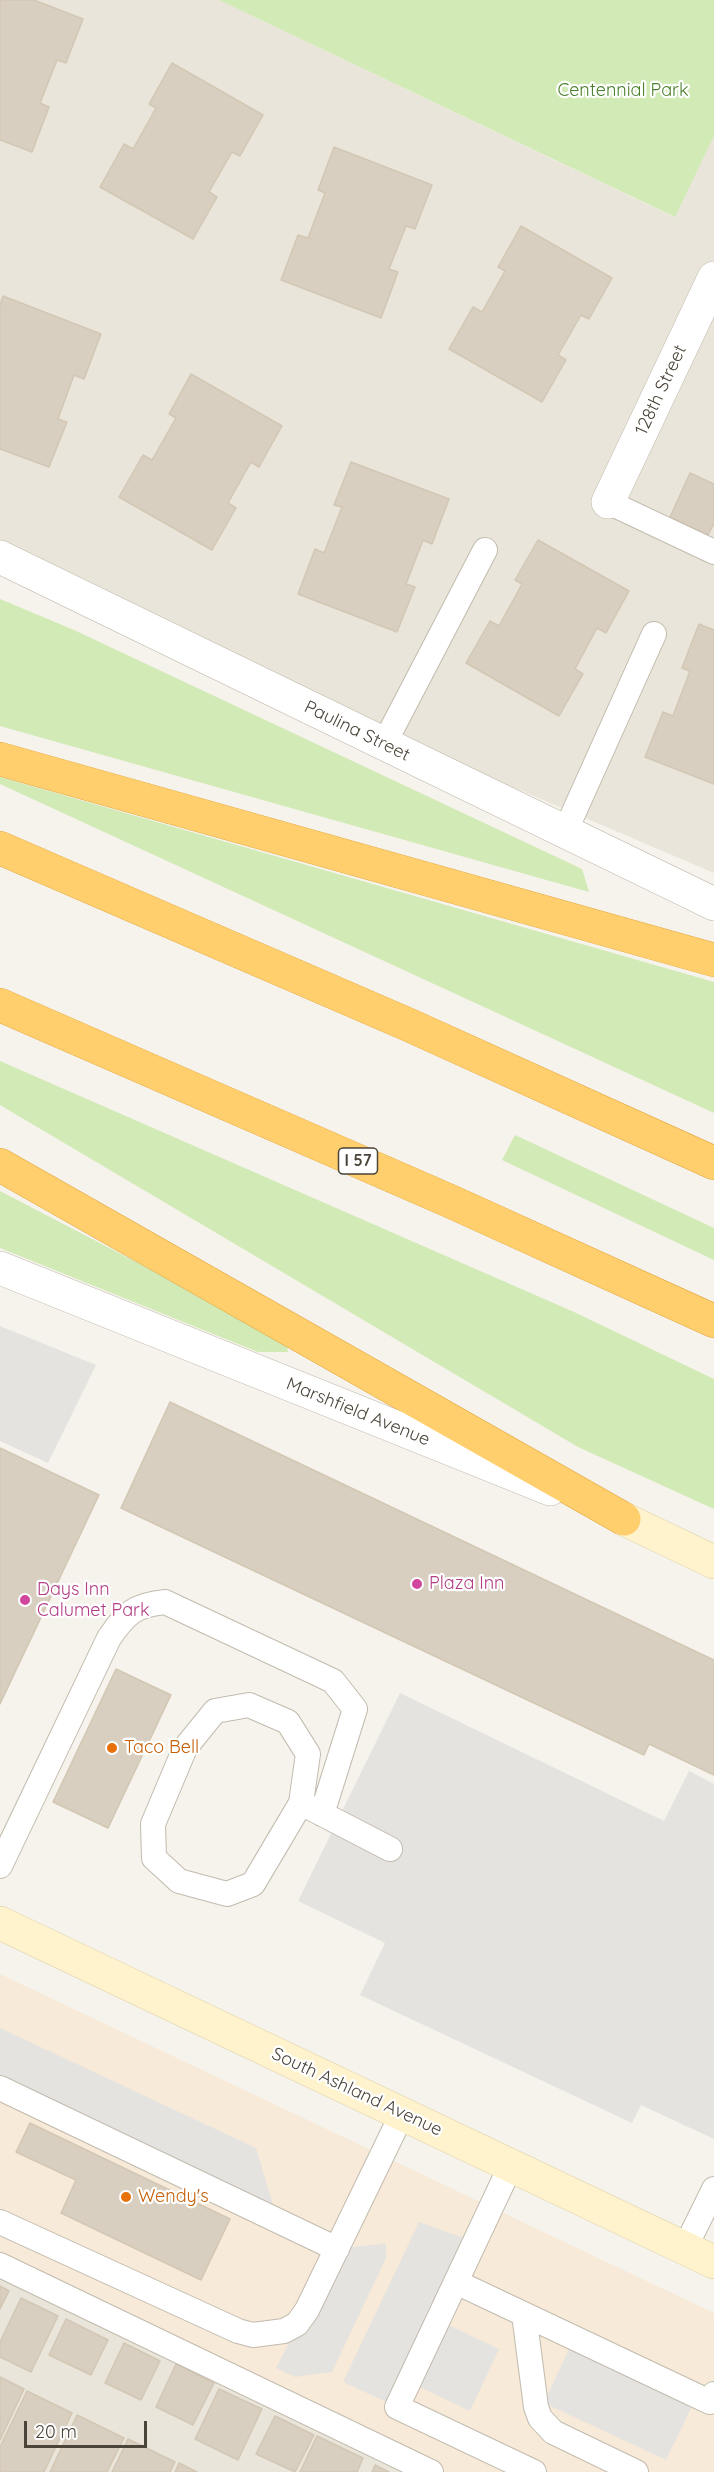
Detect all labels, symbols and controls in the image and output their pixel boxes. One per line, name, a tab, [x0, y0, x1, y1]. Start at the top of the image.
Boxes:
park label: Centennial Park	[557, 80, 689, 102]
street label: 128th Street	[631, 342, 691, 438]
street label: Paulina Street	[301, 696, 413, 766]
road number: I 57	[338, 1148, 378, 1174]
street label: Marshfield Avenue	[283, 1373, 433, 1451]
place label: Plaza Inn	[429, 1573, 505, 1595]
marker: Plaza Inn	[410, 1577, 424, 1591]
place label: Days Inn Calumet Park	[37, 1579, 150, 1622]
marker: Days Inn Calumet Park	[18, 1593, 32, 1607]
place label: Taco Bell	[124, 1737, 199, 1759]
marker: Taco Bell	[105, 1741, 119, 1755]
street label: South Ashland Avenue	[268, 2043, 446, 2141]
place label: Wendy's	[138, 2186, 209, 2208]
marker: Wendy's	[119, 2190, 133, 2204]
scale bar	[27, 2409, 150, 2447]
text: 20 m	[35, 2420, 77, 2443]

